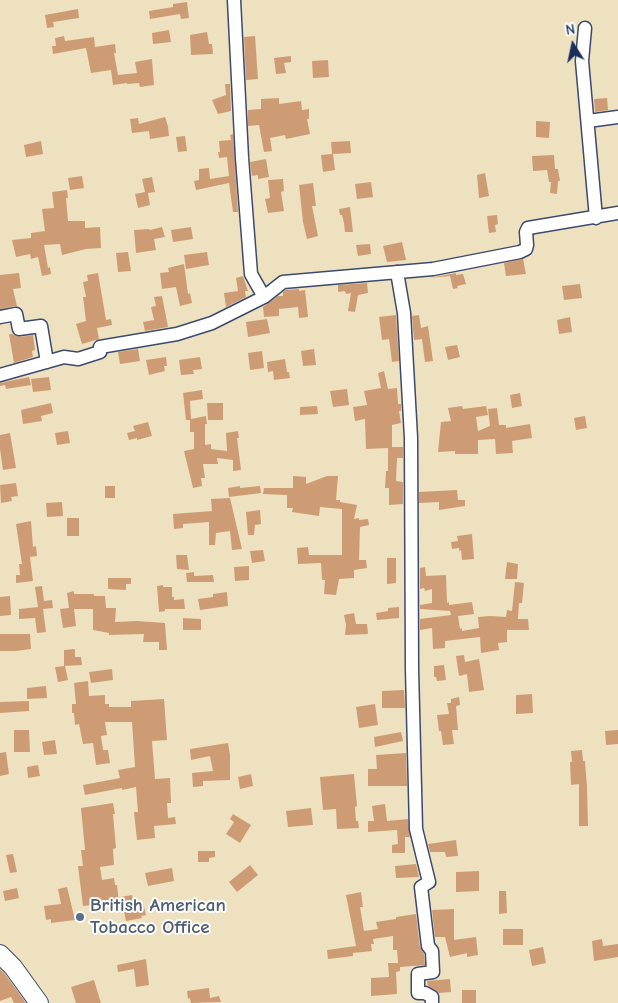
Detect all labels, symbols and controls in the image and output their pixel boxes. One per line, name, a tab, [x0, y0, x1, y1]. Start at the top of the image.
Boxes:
north arrow	[548, 20, 598, 70]
text: N	[564, 21, 576, 39]
place label: British American Tobacco Office	[90, 895, 226, 939]
marker: British American Tobacco Office	[74, 911, 86, 923]

